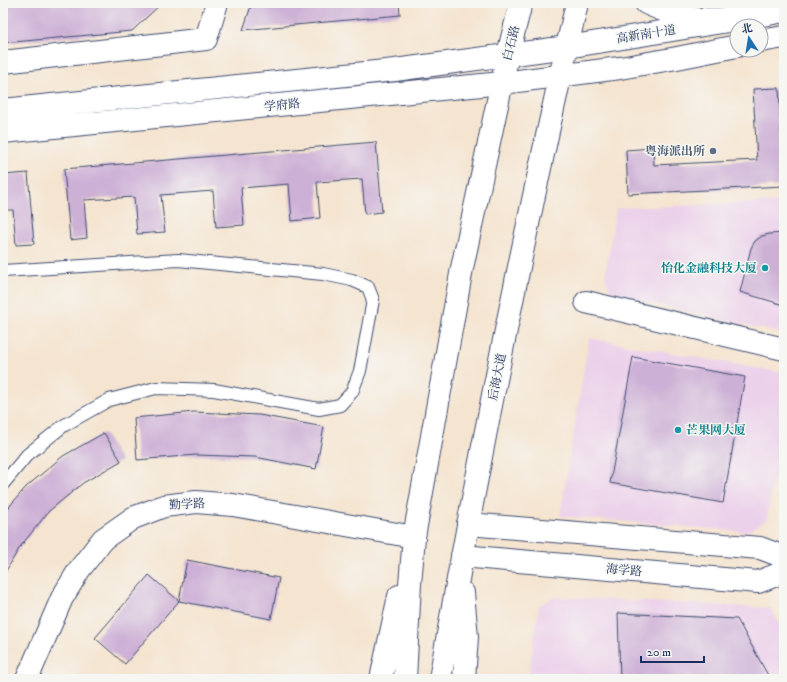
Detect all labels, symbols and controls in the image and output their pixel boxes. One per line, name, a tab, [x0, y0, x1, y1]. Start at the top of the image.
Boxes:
north arrow	[729, 18, 769, 58]
text: 北	[740, 21, 754, 37]
street label: 高新南十道	[615, 22, 677, 47]
street label: 白石路	[500, 24, 523, 62]
street label: 学府路	[263, 96, 301, 115]
place label: 粤海派出所	[645, 144, 705, 159]
marker: 粤海派出所	[708, 146, 718, 156]
place label: 怡化金融科技大厦	[661, 261, 757, 276]
marker: 怡化金融科技大厦	[760, 263, 770, 273]
street label: 后海大道	[486, 352, 509, 402]
place label: 芒果网大厦	[686, 423, 746, 438]
marker: 芒果网大厦	[673, 425, 683, 435]
street label: 勤学路	[169, 496, 205, 513]
street label: 海学路	[605, 561, 643, 580]
scale bar	[641, 638, 704, 664]
text: 20 m	[647, 645, 671, 660]

